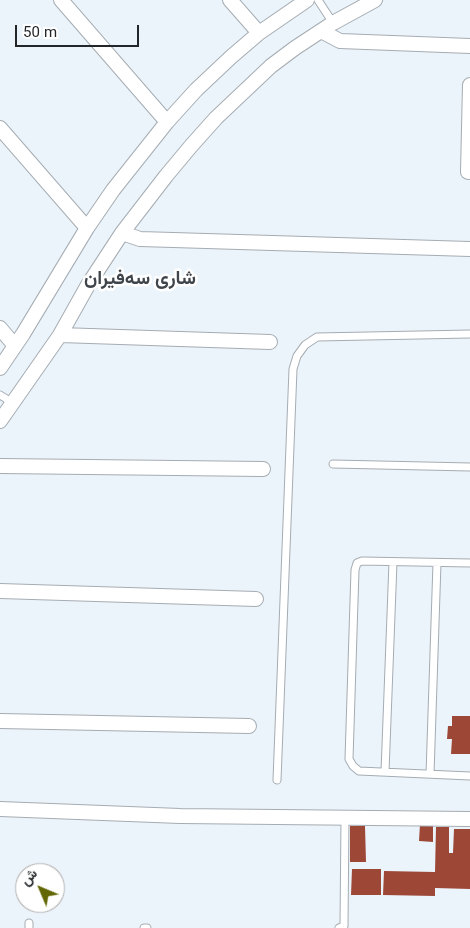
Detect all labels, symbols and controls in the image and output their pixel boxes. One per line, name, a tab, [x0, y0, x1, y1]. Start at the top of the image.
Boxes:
scale bar	[18, 15, 141, 47]
text: 50 m	[23, 22, 57, 45]
district label: شاری سەفیران	[84, 270, 196, 292]
north arrow	[15, 863, 65, 913]
text: ش	[16, 864, 44, 892]

